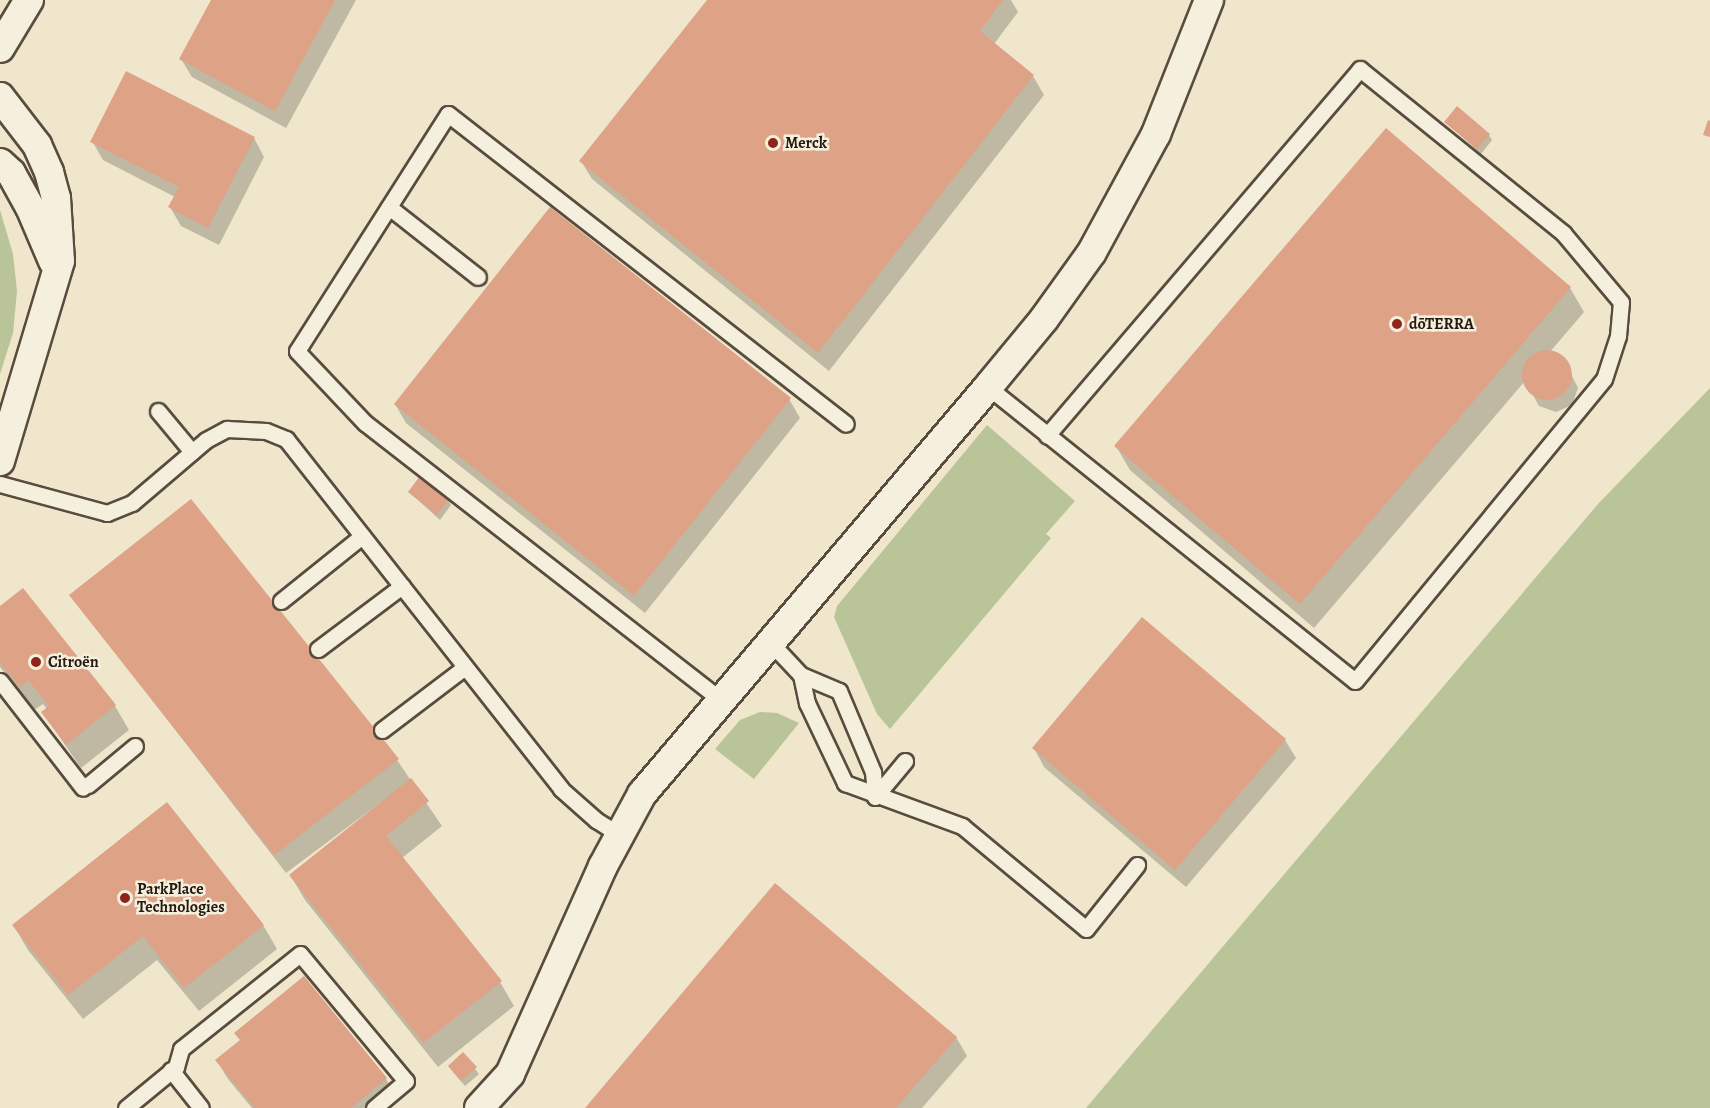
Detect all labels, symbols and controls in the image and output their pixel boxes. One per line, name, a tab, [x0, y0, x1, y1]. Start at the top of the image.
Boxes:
place label: Merck	[785, 133, 827, 153]
marker: Merck	[766, 136, 780, 150]
place label: dōTERRA	[1409, 314, 1474, 334]
marker: dōTERRA	[1390, 317, 1404, 331]
place label: Citroën	[48, 652, 99, 672]
marker: Citroën	[29, 655, 43, 669]
place label: ParkPlace Technologies	[137, 879, 225, 917]
marker: ParkPlace Technologies	[118, 891, 132, 905]

